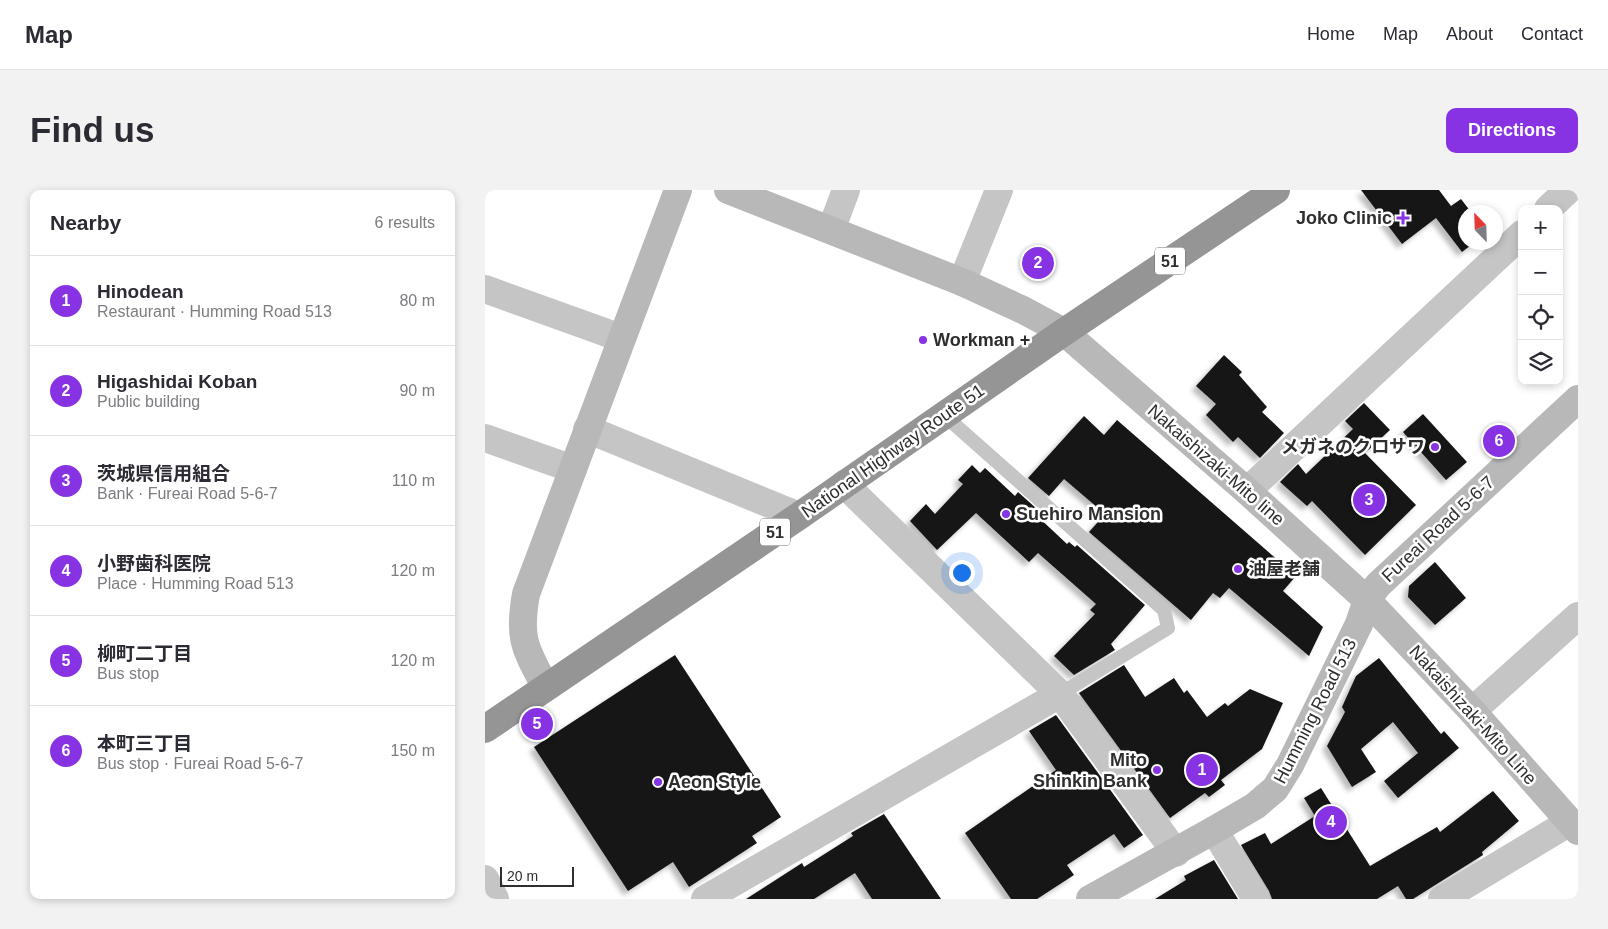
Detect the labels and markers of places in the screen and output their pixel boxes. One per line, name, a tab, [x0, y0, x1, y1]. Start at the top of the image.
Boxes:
place label: Joko Clinic	[1296, 208, 1392, 228]
marker: Joko Clinic	[1396, 211, 1410, 225]
pin: 2	[1022, 244, 1054, 282]
place label: Workman +	[933, 330, 1030, 350]
marker: Workman +	[917, 334, 929, 346]
pin: 6	[1483, 422, 1515, 460]
place label: メガネのクロサワ	[1281, 437, 1425, 457]
marker: メガネのクロサワ	[1429, 441, 1441, 453]
pin: 3	[1353, 481, 1385, 519]
place label: Suehiro Mansion	[1016, 504, 1161, 524]
marker: Suehiro Mansion	[1000, 508, 1012, 520]
place label: 油屋老舗	[1248, 559, 1320, 579]
marker: 油屋老舗	[1232, 563, 1244, 575]
pin: 5	[521, 705, 553, 743]
place label: Mito Shinkin Bank	[1033, 750, 1148, 791]
pin: 1	[1186, 751, 1218, 789]
marker: Mito Shinkin Bank	[1151, 764, 1163, 776]
place label: Aeon Style	[668, 772, 761, 792]
marker: Aeon Style	[652, 776, 664, 788]
pin: 4	[1315, 803, 1347, 841]

